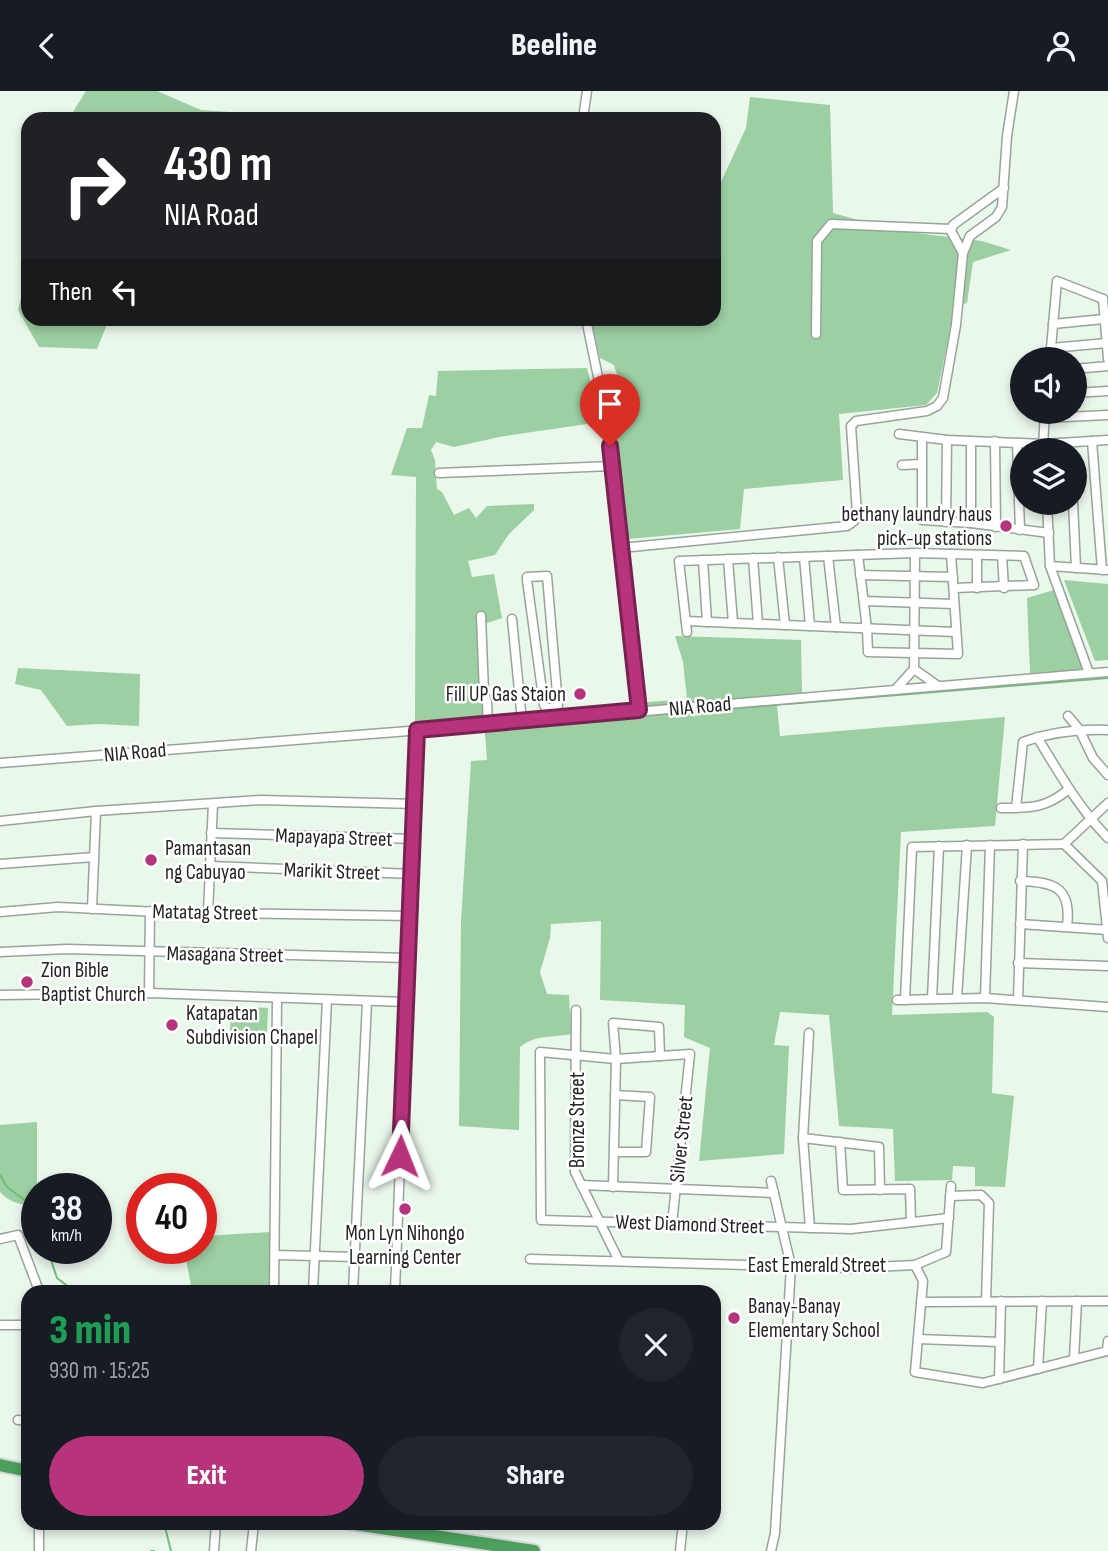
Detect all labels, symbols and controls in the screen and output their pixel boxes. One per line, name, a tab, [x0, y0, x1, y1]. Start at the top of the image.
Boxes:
text: Beeline	[511, 26, 597, 65]
icon: back	[28, 27, 66, 65]
icon: person	[1042, 27, 1080, 65]
text: 430 m	[164, 136, 272, 195]
icon: right	[49, 140, 140, 231]
text: NIA Road	[164, 196, 259, 235]
icon: left	[106, 273, 144, 311]
text: Then	[49, 277, 92, 308]
map controls	[1010, 347, 1087, 515]
button: sound	[1010, 347, 1087, 424]
pin	[580, 374, 640, 446]
icon: arrive	[591, 385, 629, 423]
button: layers	[1010, 438, 1087, 515]
place label: bethany laundry haus pick-up stations	[842, 502, 992, 551]
marker: bethany laundry haus pick-up stations	[998, 518, 1014, 534]
place label: Fill UP Gas Staion	[446, 682, 566, 707]
marker: Fill UP Gas Staion	[572, 686, 588, 702]
street label: NIA Road	[668, 691, 732, 722]
street label: NIA Road	[103, 737, 167, 768]
street label: Mapayapa Street	[275, 823, 393, 852]
place label: Pamantasan ng Cabuyao	[165, 836, 251, 885]
marker: Pamantasan ng Cabuyao	[143, 852, 159, 868]
street label: Marikit Street	[283, 857, 381, 886]
street label: Matatag Street	[152, 899, 258, 926]
street label: Masagana Street	[166, 941, 284, 968]
place label: Zion Bible Baptist Church	[41, 958, 146, 1007]
marker: Zion Bible Baptist Church	[19, 974, 35, 990]
place label: Katapatan Subdivision Chapel	[186, 1001, 318, 1050]
marker: Katapatan Subdivision Chapel	[164, 1017, 180, 1033]
street label: Bronze Street	[565, 1072, 590, 1168]
street label: Silver Street	[665, 1095, 698, 1184]
position arrow	[363, 1119, 437, 1193]
speed limit sign: 40	[126, 1173, 217, 1264]
text: 38	[50, 1188, 83, 1231]
marker: Mon Lyn Nihongo Learning Center	[397, 1201, 413, 1217]
street label: West Diamond Street	[615, 1209, 765, 1240]
place label: Mon Lyn Nihongo Learning Center	[345, 1221, 465, 1270]
text: km/h	[51, 1225, 82, 1246]
street label: East Emerald Street	[748, 1253, 886, 1278]
place label: Banay-Banay Elementary School	[748, 1294, 880, 1343]
text: 3 min	[49, 1305, 131, 1356]
button: close	[619, 1308, 693, 1382]
marker: Banay-Banay Elementary School	[726, 1310, 742, 1326]
text: 930 m · 15:25	[49, 1357, 150, 1385]
button: Exit	[49, 1436, 364, 1516]
button: Share	[378, 1436, 693, 1516]

